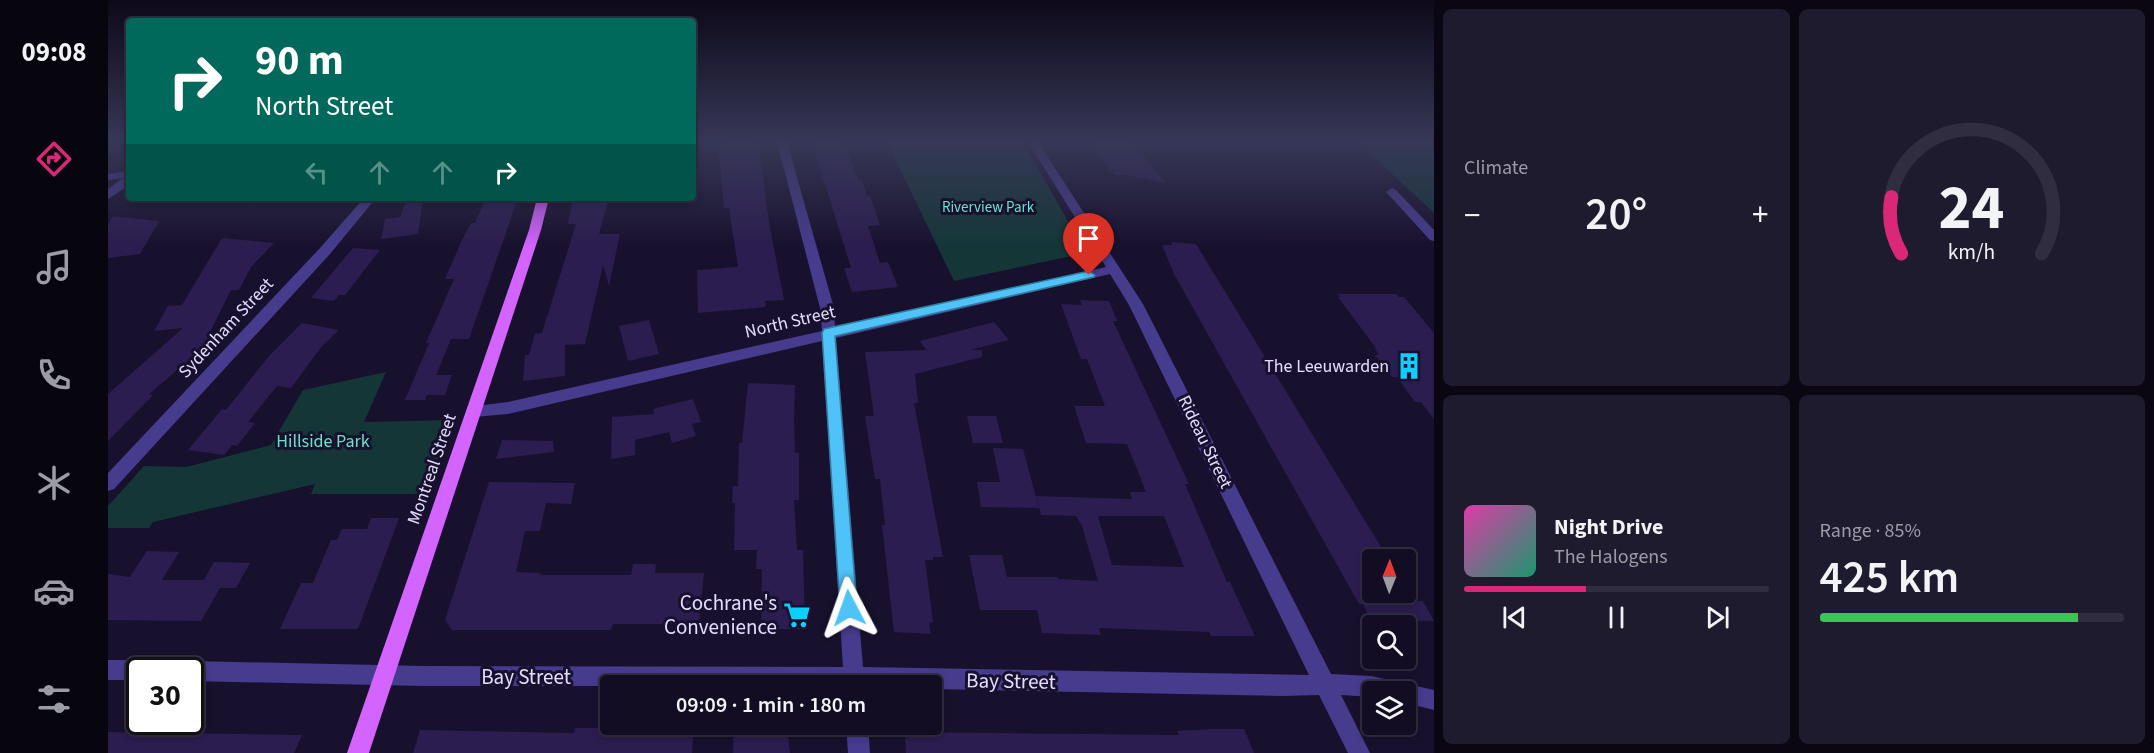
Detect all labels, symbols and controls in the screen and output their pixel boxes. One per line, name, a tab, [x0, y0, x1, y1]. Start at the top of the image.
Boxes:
text: 90 m	[255, 31, 344, 91]
text: 09:08	[21, 33, 87, 72]
icon: right	[156, 42, 234, 120]
text: North Street	[255, 87, 393, 126]
icon: directions	[33, 138, 75, 180]
text: Climate	[1464, 154, 1528, 182]
icon: left	[300, 156, 333, 189]
icon: ahead	[363, 156, 396, 189]
icon: ahead	[426, 156, 459, 189]
icon: right	[489, 156, 522, 189]
text: 24	[1939, 164, 2005, 253]
text: 20°	[1585, 183, 1647, 247]
text: −	[1464, 192, 1480, 239]
text: +	[1752, 192, 1769, 239]
park label: Riverview Park	[942, 197, 1035, 218]
pin	[1063, 213, 1114, 275]
icon: arrive	[1072, 222, 1105, 255]
text: km/h	[1948, 238, 1996, 269]
icon: music	[33, 246, 75, 288]
street label: Sydenham Street	[173, 272, 279, 384]
street label: North Street	[742, 299, 838, 345]
building icon: The Leeuwarden	[1394, 351, 1424, 381]
icon: phone	[33, 354, 75, 396]
place label: The Leeuwarden	[1264, 354, 1389, 379]
street label: Rideau Street	[1172, 391, 1238, 493]
street label: Montreal Street	[401, 410, 463, 528]
park label: Hillside Park	[276, 429, 370, 454]
icon: climate	[33, 462, 75, 504]
text: Night Drive	[1554, 511, 1663, 543]
text: Range · 85%	[1820, 517, 1921, 545]
text: The Halogens	[1554, 543, 1668, 571]
text: 425 km	[1820, 546, 1959, 610]
north arrow	[1362, 549, 1416, 603]
map controls	[1362, 549, 1416, 735]
icon: car	[33, 570, 75, 612]
position arrow	[817, 576, 881, 640]
place label: Cochrane's Convenience	[664, 588, 777, 642]
supermarket icon: Cochrane's Convenience	[782, 600, 812, 630]
icon: previous	[1498, 601, 1531, 634]
icon: pause	[1600, 601, 1633, 634]
icon: next	[1701, 601, 1734, 634]
button: search	[1362, 615, 1416, 669]
speed limit sign: 30	[126, 657, 204, 735]
street label: Bay Street	[481, 662, 571, 692]
street label: Bay Street	[966, 665, 1056, 697]
icon: filters	[33, 678, 75, 720]
button: layers	[1362, 681, 1416, 735]
text: 09:09 · 1 min · 180 m	[676, 689, 866, 721]

